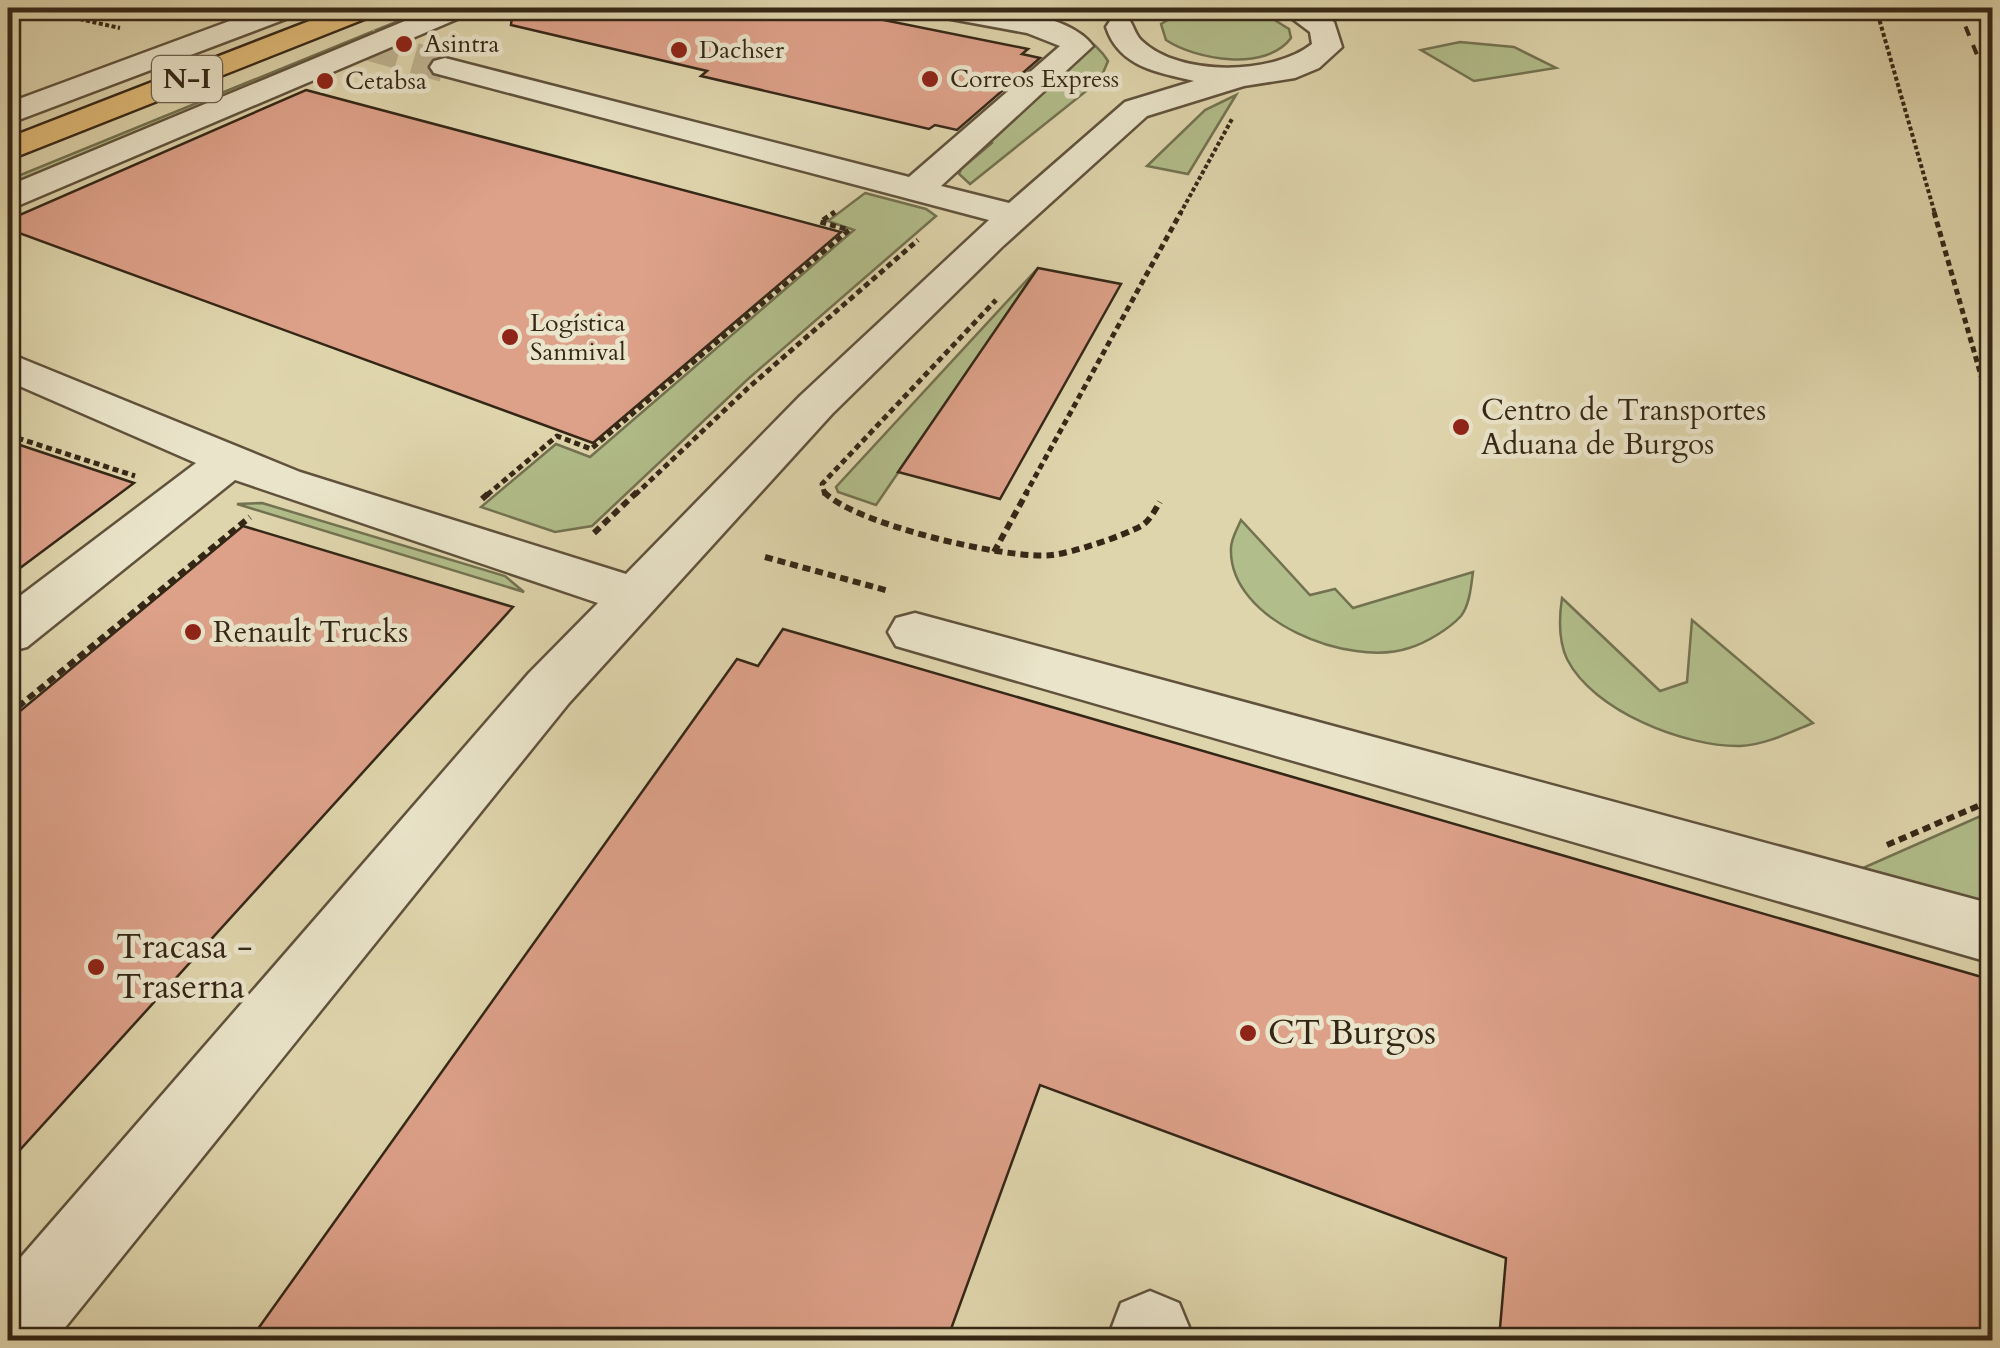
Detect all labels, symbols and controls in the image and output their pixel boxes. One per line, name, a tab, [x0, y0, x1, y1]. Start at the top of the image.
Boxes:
place label: Asintra	[424, 27, 499, 61]
marker: Asintra	[393, 33, 415, 55]
place label: Dachser	[699, 33, 785, 67]
marker: Dachser	[668, 39, 690, 61]
road number: N-I	[152, 56, 222, 102]
place label: Correos Express	[950, 62, 1119, 96]
place label: Cetabsa	[345, 64, 427, 98]
marker: Correos Express	[919, 68, 941, 90]
marker: Cetabsa	[314, 70, 336, 92]
place label: Logística Sanmival	[530, 306, 626, 369]
marker: Logística Sanmival	[499, 326, 521, 348]
place label: Centro de Transportes Aduana de Burgos	[1481, 390, 1766, 465]
marker: Centro de Transportes Aduana de Burgos	[1450, 416, 1472, 438]
place label: Renault Trucks	[213, 612, 408, 653]
marker: Renault Trucks	[182, 621, 204, 643]
place label: Tracasa - Traserna	[116, 923, 252, 1011]
marker: Tracasa - Traserna	[85, 956, 107, 978]
place label: CT Burgos	[1268, 1009, 1436, 1057]
marker: CT Burgos	[1237, 1022, 1259, 1044]

